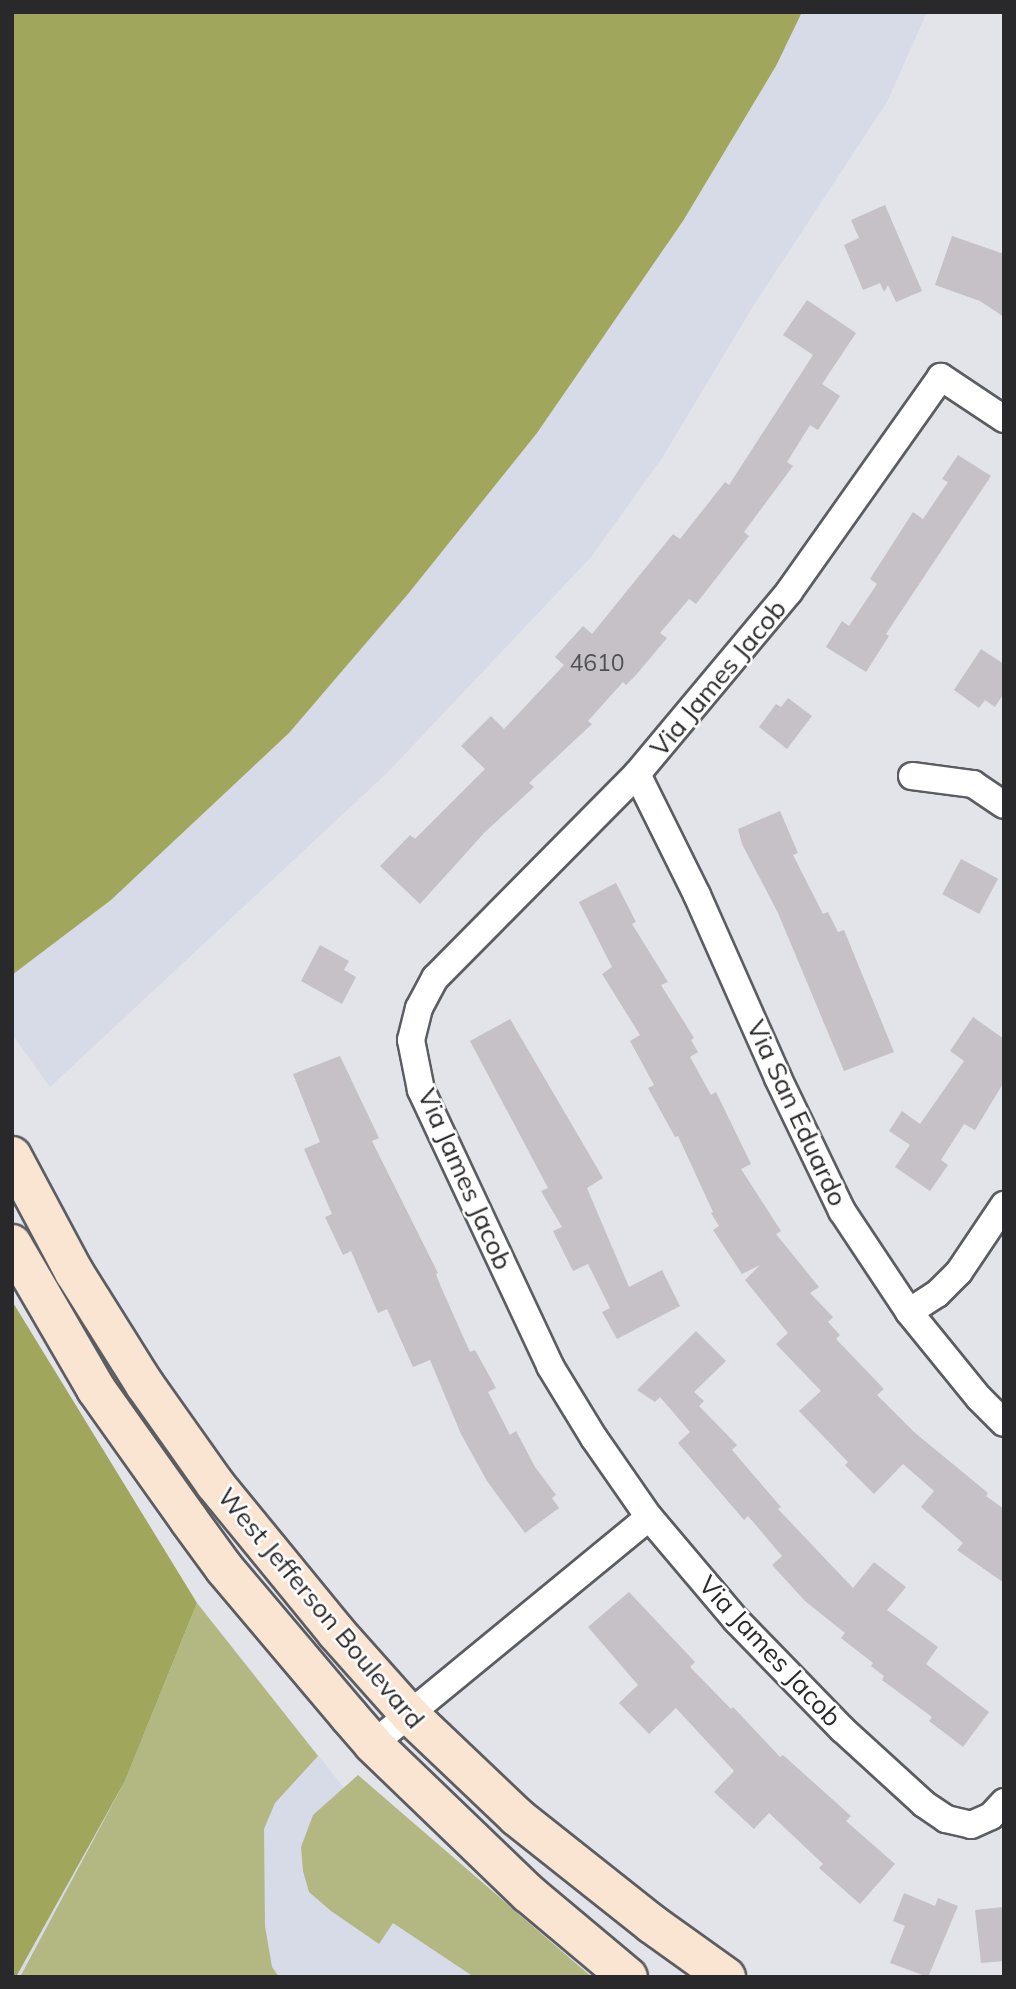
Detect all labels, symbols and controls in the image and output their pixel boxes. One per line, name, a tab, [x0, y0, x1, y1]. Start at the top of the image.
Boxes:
street label: Via James Jacob	[643, 593, 793, 763]
house number: 4610	[569, 649, 625, 677]
street label: Via San Eduardo	[740, 1015, 854, 1211]
street label: Via James Jacob	[411, 1084, 519, 1274]
street label: West Jefferson Boulevard	[211, 1481, 431, 1735]
street label: Via James Jacob	[692, 1569, 848, 1733]

